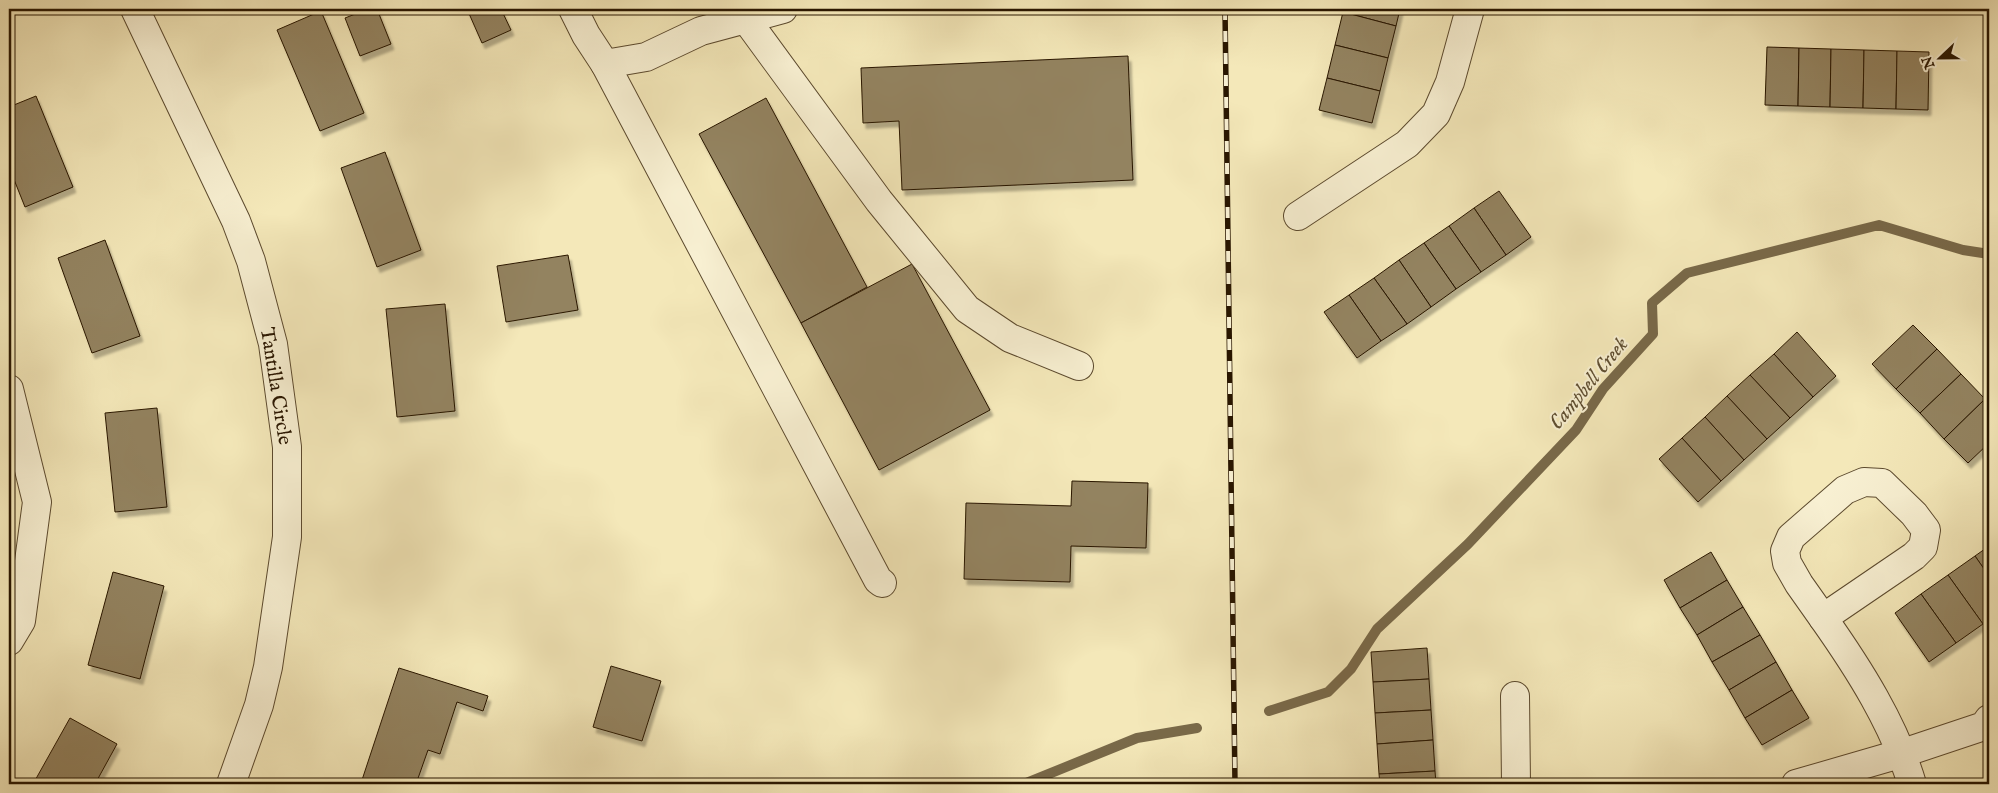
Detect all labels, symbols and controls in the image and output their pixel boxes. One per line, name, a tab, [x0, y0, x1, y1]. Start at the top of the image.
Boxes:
north arrow	[1916, 32, 1966, 82]
text: N	[1918, 54, 1940, 72]
street label: Tantilla Circle	[254, 326, 297, 447]
water label: Campbell Creek	[1544, 332, 1635, 436]

